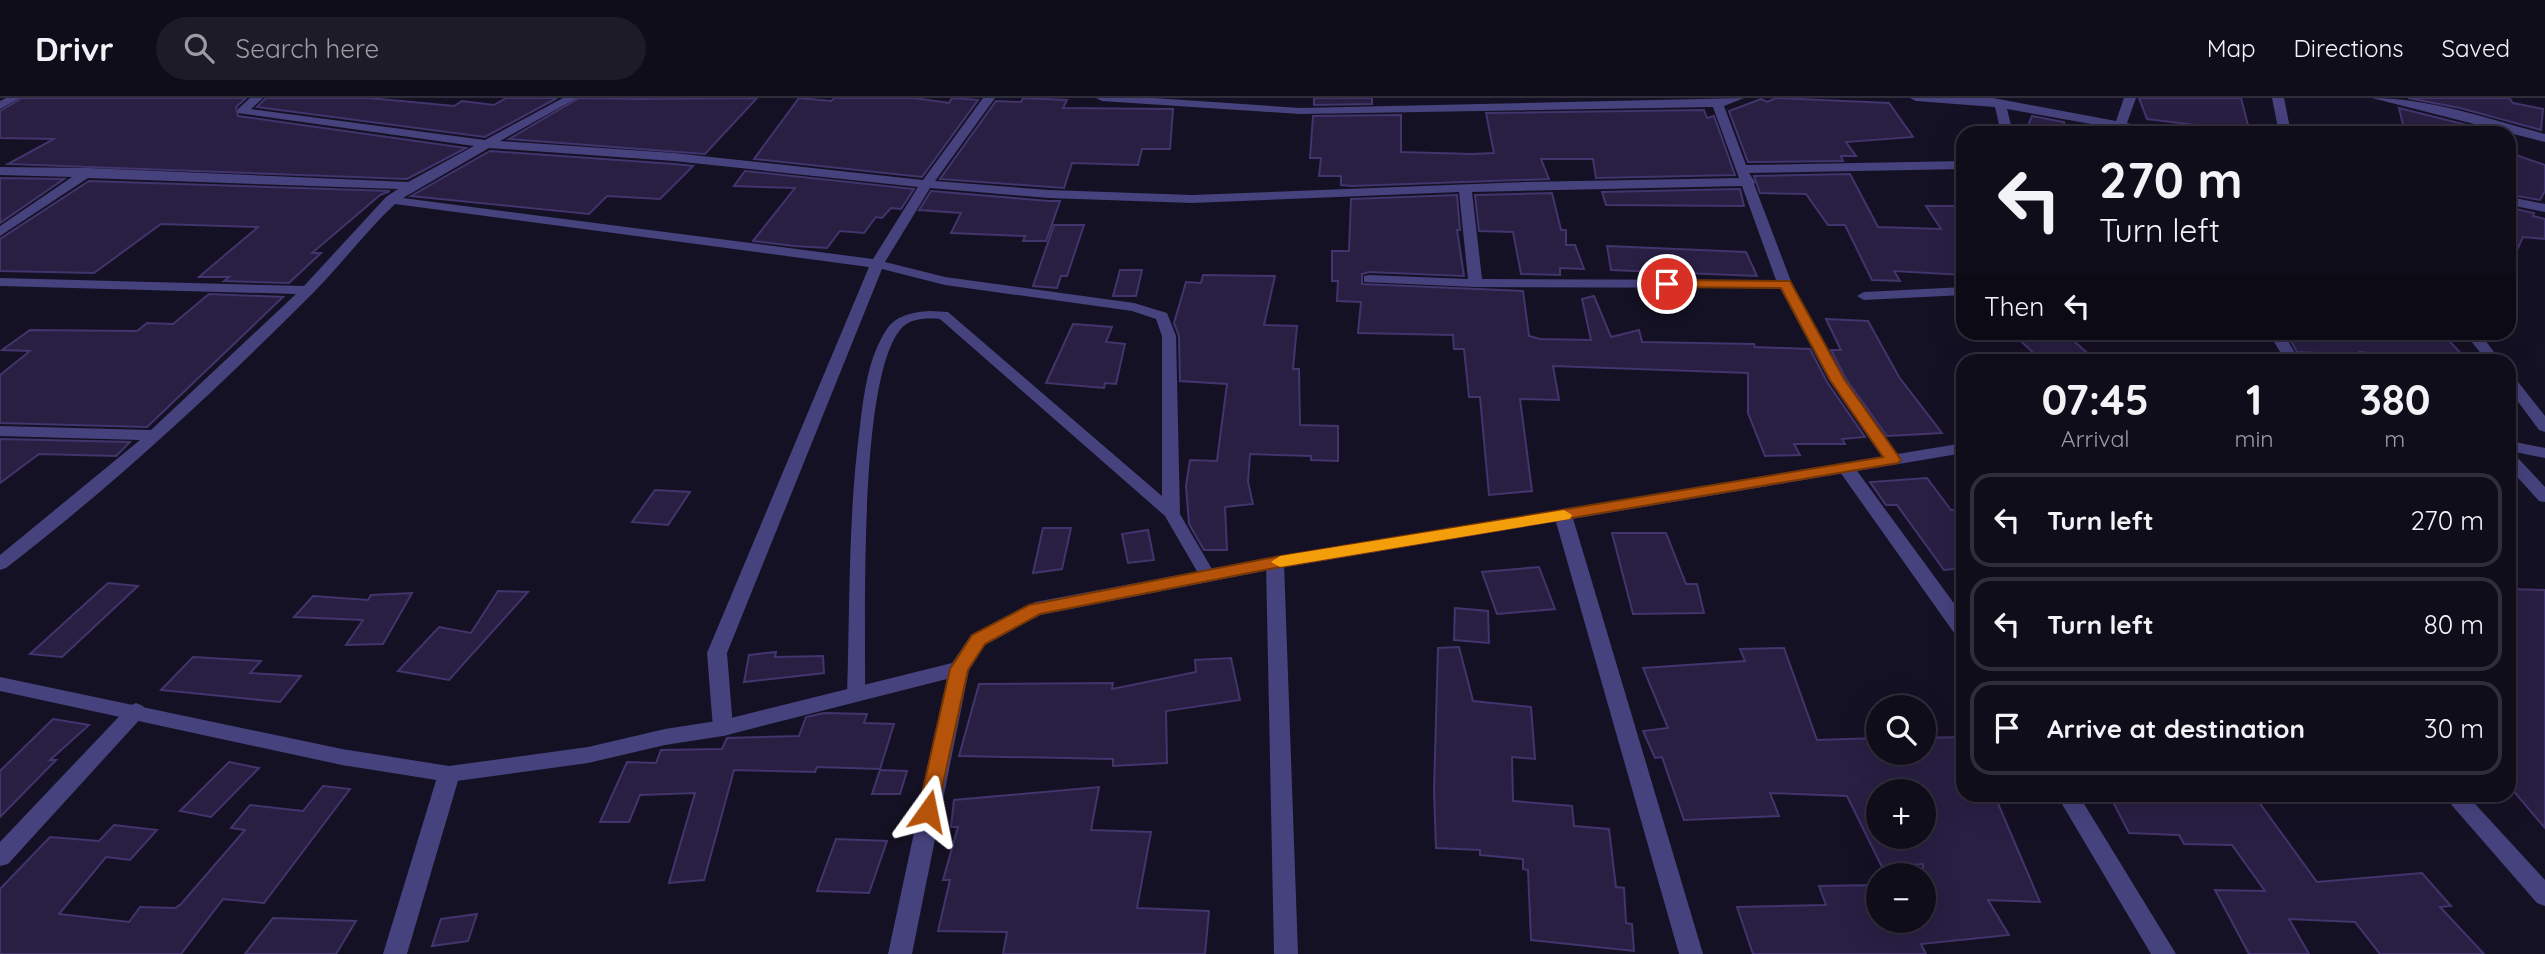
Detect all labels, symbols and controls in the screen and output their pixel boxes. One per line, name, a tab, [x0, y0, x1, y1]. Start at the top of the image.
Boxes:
search box	[156, 17, 646, 80]
text: Drivr	[35, 28, 114, 69]
icon: search	[180, 29, 218, 67]
text: Search here	[236, 32, 379, 65]
text: Map	[2207, 33, 2256, 63]
text: Directions	[2294, 33, 2404, 63]
text: Saved	[2442, 33, 2510, 63]
text: 270 m	[2099, 149, 2243, 210]
icon: left	[1984, 154, 2075, 245]
text: Turn left	[2099, 210, 2220, 250]
pin	[1637, 254, 1697, 314]
icon: arrive	[1648, 265, 1686, 303]
icon: left	[2058, 287, 2096, 325]
text: Then	[1984, 290, 2044, 323]
text: 07:45	[2041, 373, 2149, 426]
text: 1	[2246, 373, 2262, 426]
text: 380	[2359, 373, 2431, 426]
text: Arrival	[2061, 424, 2130, 453]
text: min	[2234, 424, 2274, 453]
text: m	[2384, 424, 2405, 453]
icon: left	[1988, 501, 2026, 539]
text: Turn left	[2047, 504, 2154, 537]
text: 270 m	[2410, 504, 2484, 537]
icon: left	[1988, 605, 2026, 643]
text: Turn left	[2047, 608, 2154, 641]
text: 80 m	[2424, 608, 2484, 641]
map controls	[1866, 695, 1936, 933]
button: search	[1866, 695, 1936, 765]
icon: arrive	[1988, 709, 2026, 747]
text: Arrive at destination	[2047, 712, 2305, 745]
text: 30 m	[2424, 712, 2484, 745]
position arrow	[891, 774, 965, 848]
button: +	[1866, 779, 1936, 849]
button: −	[1866, 863, 1936, 933]

